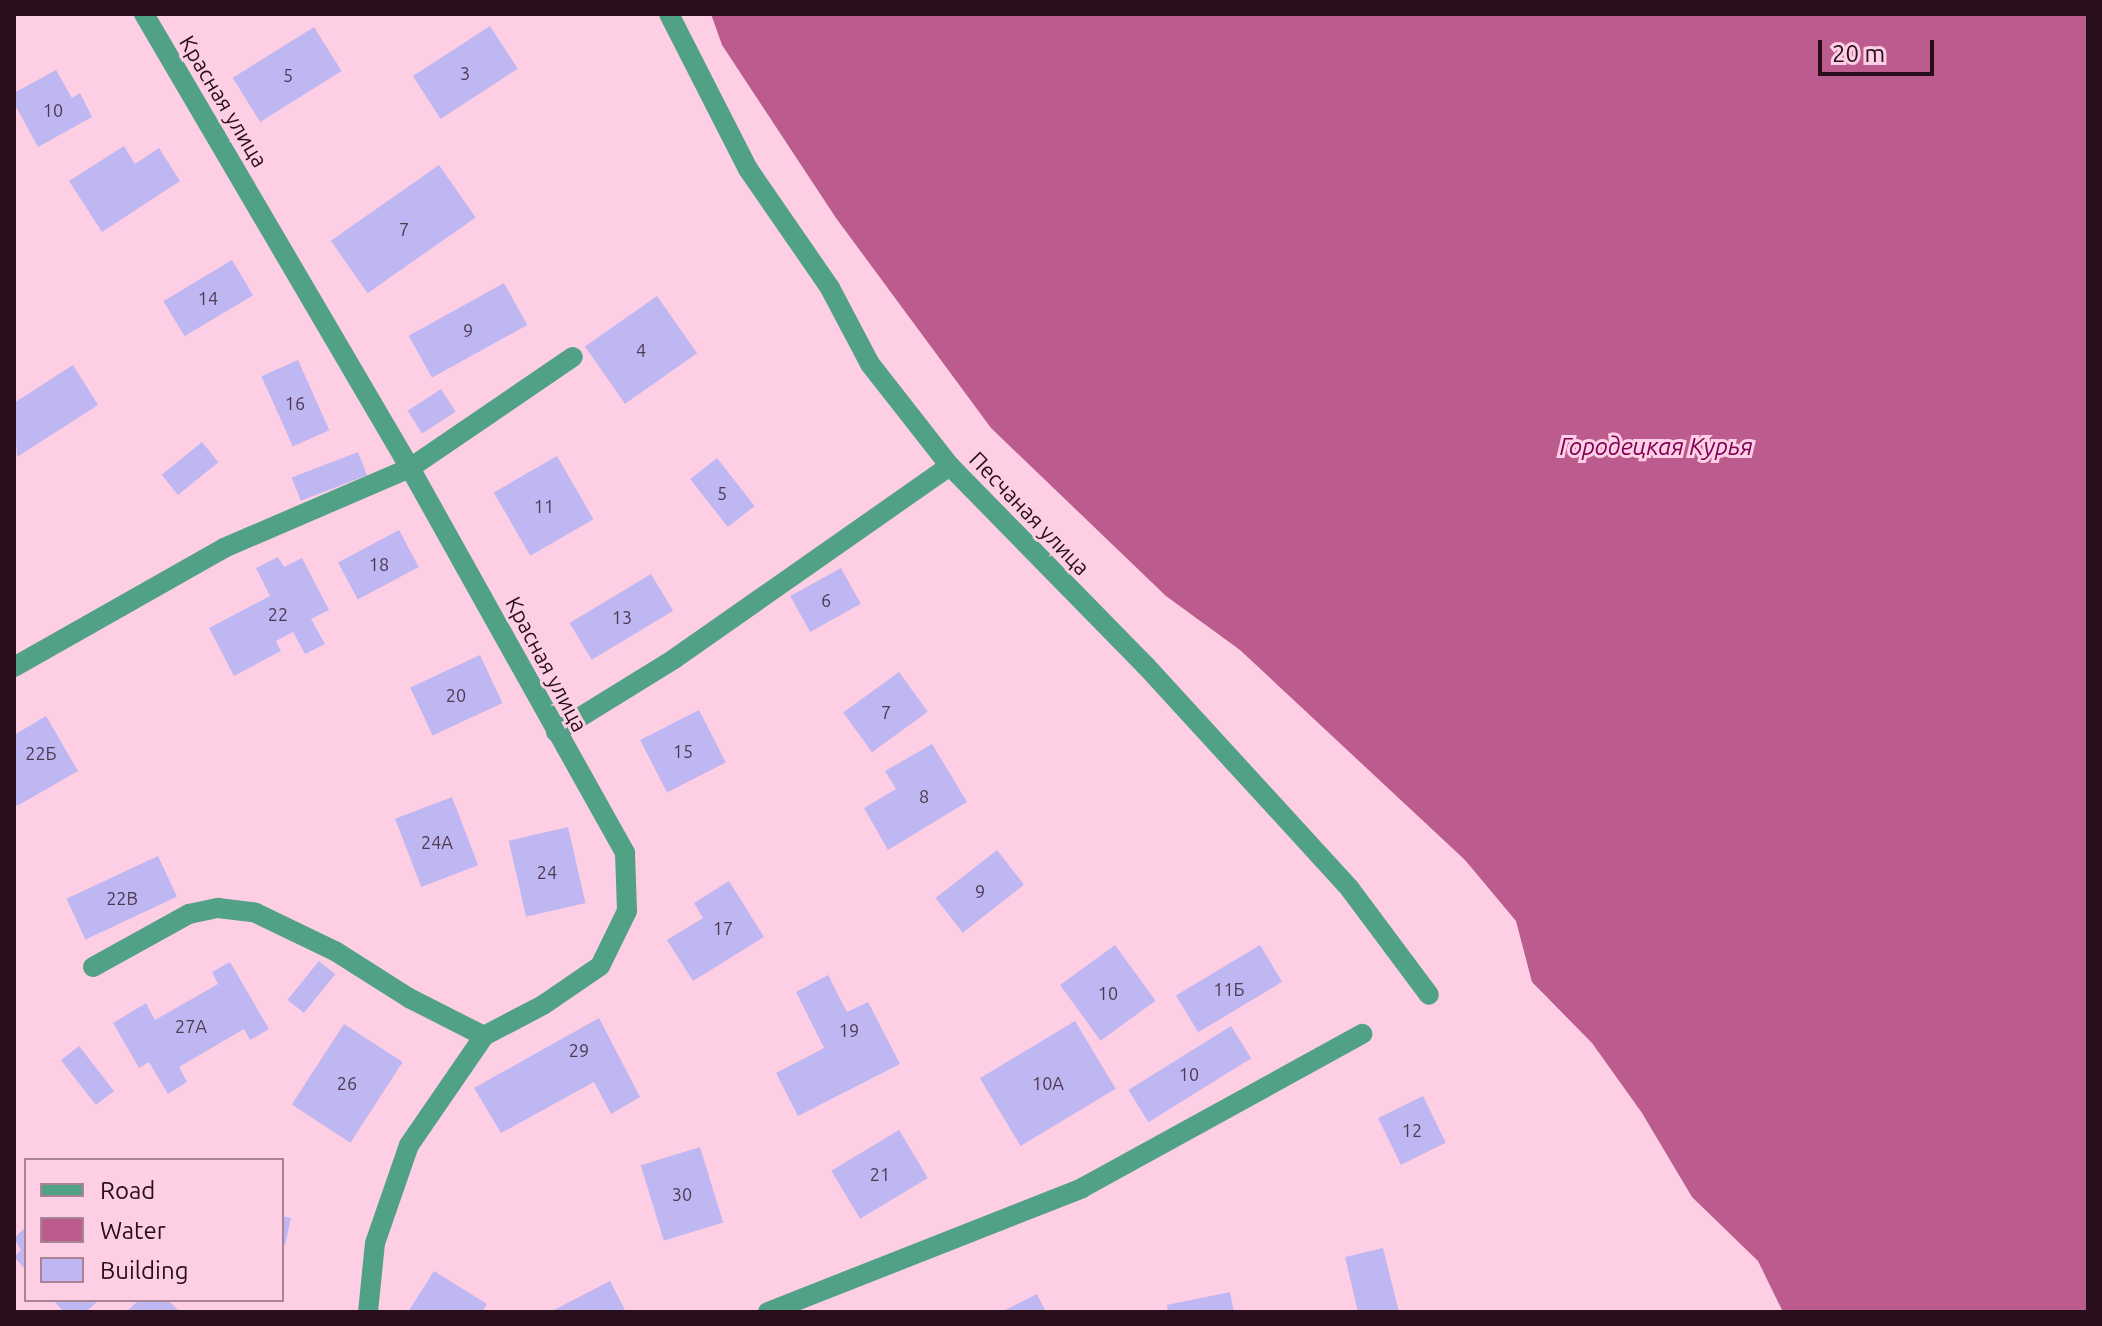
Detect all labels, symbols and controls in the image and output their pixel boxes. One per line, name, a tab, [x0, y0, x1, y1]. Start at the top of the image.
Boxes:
scale bar	[1822, 24, 1938, 74]
street label: Красная улица	[174, 30, 274, 172]
text: 20 m	[1832, 40, 1885, 67]
house number: 3	[460, 62, 470, 84]
house number: 5	[283, 64, 293, 86]
house number: 10	[43, 99, 63, 121]
house number: 7	[399, 218, 409, 240]
house number: 14	[198, 287, 218, 309]
house number: 9	[463, 319, 473, 341]
house number: 4	[636, 339, 646, 361]
house number: 16	[285, 392, 305, 414]
water label: Городецкая Курья	[1559, 433, 1753, 461]
street label: Песчаная улица	[964, 446, 1096, 580]
house number: 5	[717, 482, 727, 504]
house number: 11	[534, 495, 554, 517]
house number: 18	[369, 553, 389, 575]
house number: 6	[821, 589, 831, 611]
street label: Красная улица	[500, 592, 594, 736]
house number: 22	[268, 603, 288, 625]
house number: 13	[612, 606, 632, 628]
house number: 20	[446, 684, 466, 706]
house number: 7	[881, 701, 891, 723]
house number: 15	[673, 740, 693, 762]
house number: 22Б	[25, 742, 57, 764]
house number: 8	[919, 785, 929, 807]
house number: 24А	[421, 831, 453, 853]
house number: 24	[537, 861, 557, 883]
house number: 9	[975, 880, 985, 902]
house number: 22В	[106, 887, 138, 909]
house number: 17	[713, 917, 733, 939]
house number: 11Б	[1213, 978, 1245, 1000]
house number: 10	[1098, 982, 1118, 1004]
house number: 27А	[175, 1015, 207, 1037]
house number: 19	[839, 1019, 859, 1041]
house number: 29	[569, 1039, 589, 1061]
house number: 10	[1179, 1063, 1199, 1085]
house number: 26	[337, 1072, 357, 1094]
house number: 10А	[1032, 1072, 1064, 1094]
house number: 12	[1402, 1119, 1422, 1141]
legend	[24, 1158, 284, 1302]
house number: 21	[870, 1163, 890, 1185]
text: Road	[100, 1177, 155, 1204]
house number: 30	[672, 1183, 692, 1205]
text: Water	[100, 1217, 166, 1244]
text: Building	[100, 1257, 188, 1284]

